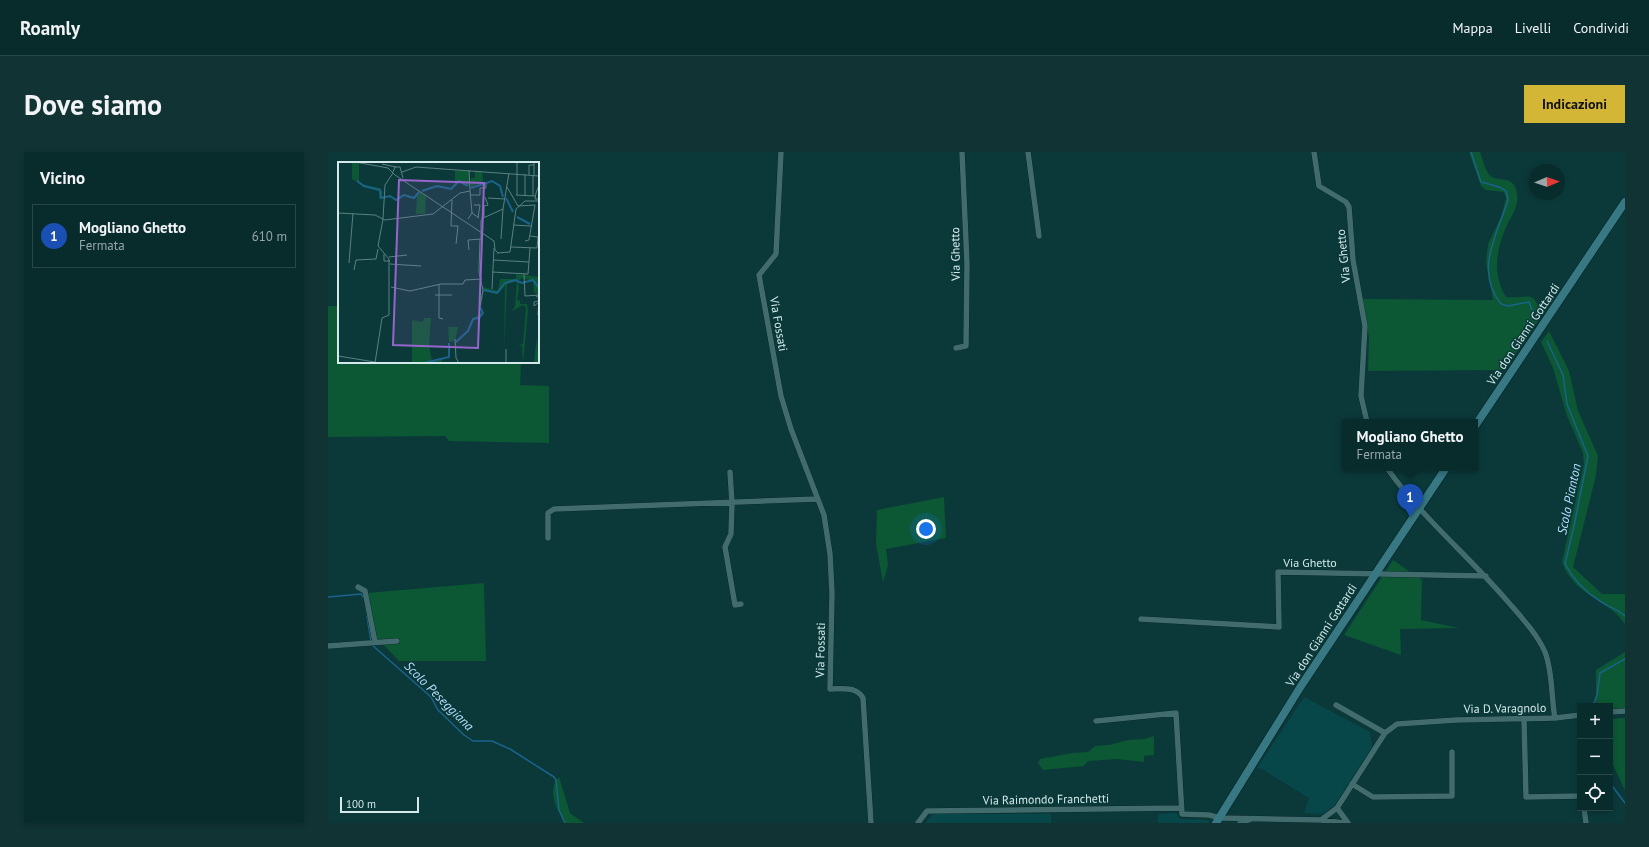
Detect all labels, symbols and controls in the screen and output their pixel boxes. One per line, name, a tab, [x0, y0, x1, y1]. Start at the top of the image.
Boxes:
text: Roamly	[20, 16, 80, 40]
text: Mappa	[1453, 19, 1493, 37]
text: Livelli	[1515, 19, 1551, 37]
text: Condividi	[1573, 19, 1629, 37]
button: Indicazioni	[1524, 85, 1625, 123]
text: Dove siamo	[24, 86, 162, 123]
inset map	[338, 162, 539, 363]
north arrow	[1529, 164, 1565, 200]
text: Vicino	[40, 167, 85, 189]
text: Mogliano Ghetto	[79, 218, 186, 237]
street label: Via Ghetto	[947, 227, 963, 282]
text: 1	[50, 228, 58, 245]
text: 610 m	[252, 228, 287, 245]
street label: Via Ghetto	[1333, 229, 1353, 284]
text: Fermata	[79, 237, 125, 254]
street label: Via don Gianni Gottardi	[1483, 280, 1563, 389]
street label: Via Fossati	[767, 295, 791, 352]
popup	[1342, 419, 1478, 471]
text: Mogliano Ghetto	[1356, 427, 1464, 446]
text: Fermata	[1356, 446, 1402, 463]
water label: Scolo Pianton	[1553, 462, 1585, 536]
pin: 1	[1397, 484, 1423, 517]
your location	[916, 519, 936, 539]
street label: Via Ghetto	[1282, 555, 1337, 570]
street label: Via don Gianni Gottardi	[1282, 581, 1360, 690]
street label: Via Fossati	[812, 622, 828, 679]
water label: Scolo Peseggiana	[401, 658, 478, 735]
street label: Via D. Varagnolo	[1463, 700, 1546, 716]
map controls	[1577, 703, 1613, 811]
button: +	[1577, 703, 1613, 739]
button: −	[1577, 739, 1613, 775]
button: locate	[1577, 775, 1613, 811]
street label: Via Raimondo Franchetti	[982, 790, 1109, 808]
scale bar	[340, 795, 419, 814]
text: 100 m	[346, 797, 376, 811]

